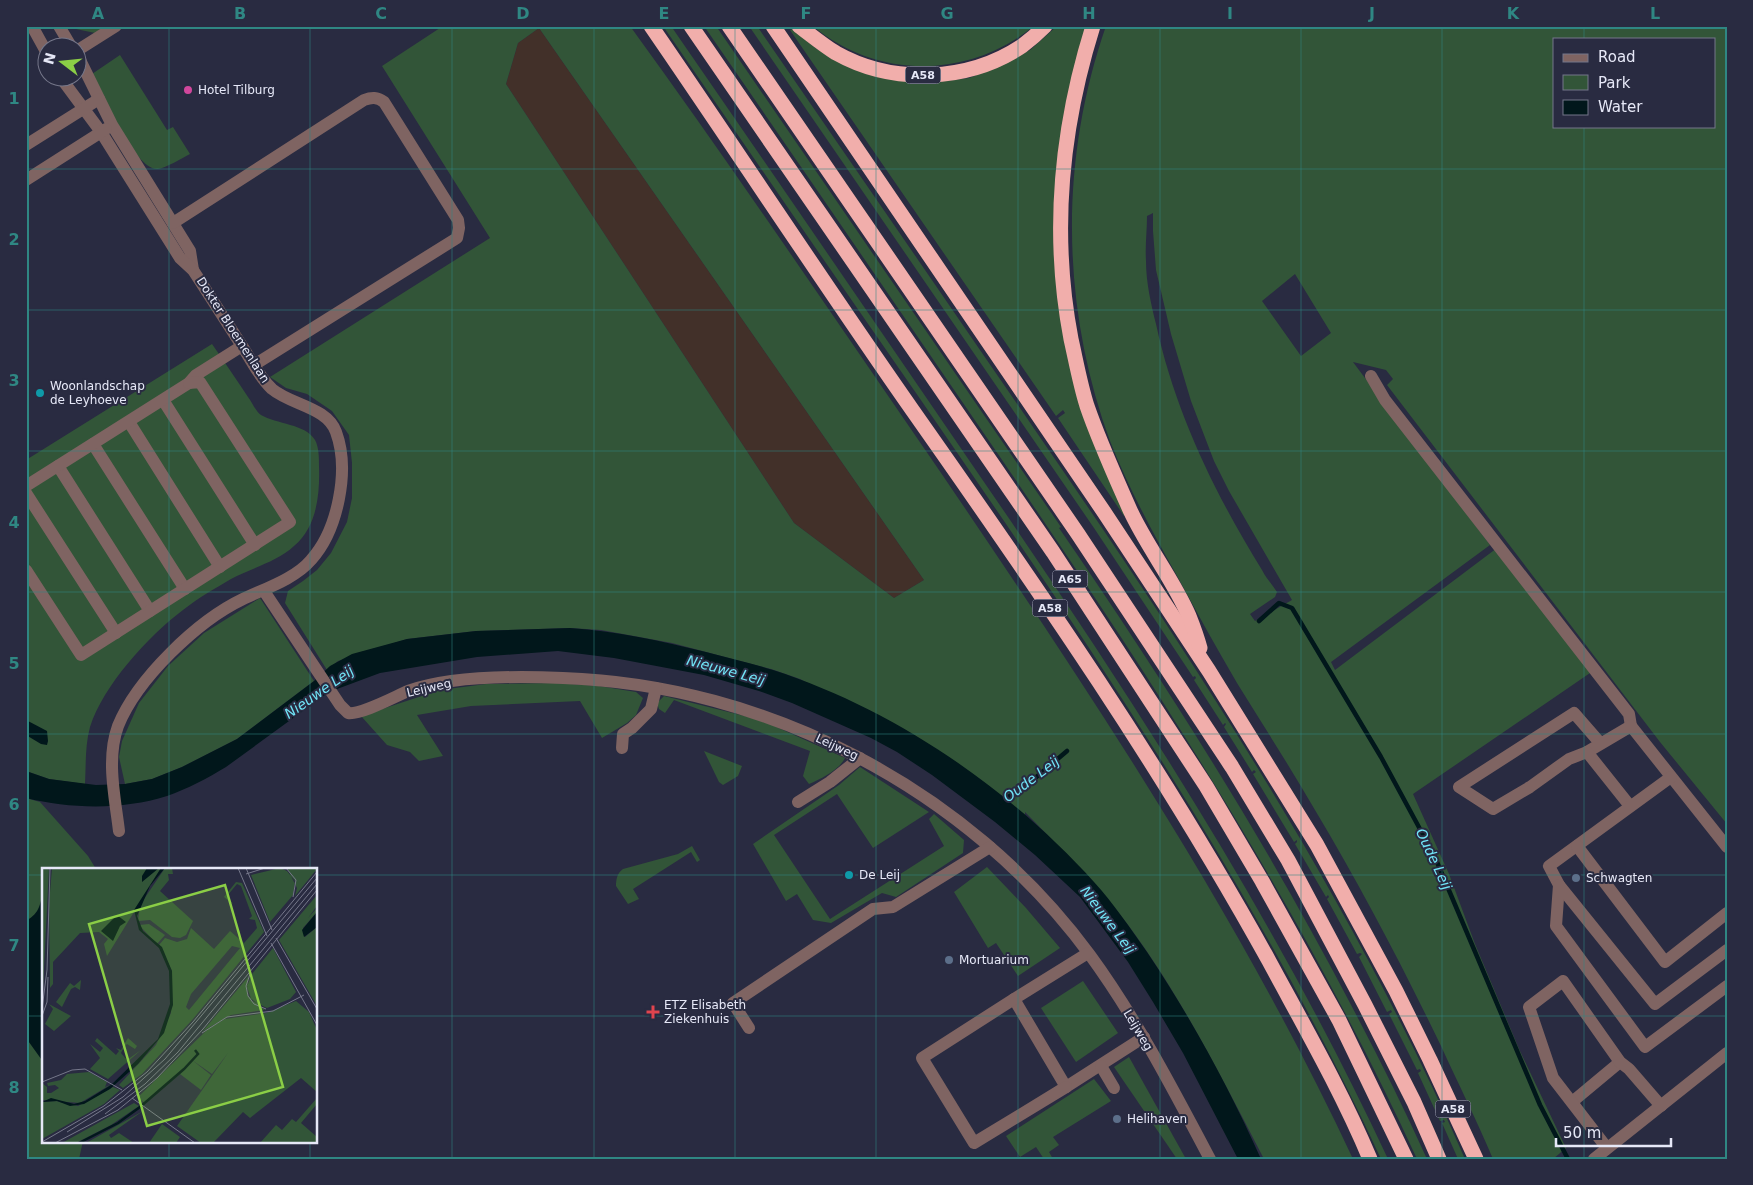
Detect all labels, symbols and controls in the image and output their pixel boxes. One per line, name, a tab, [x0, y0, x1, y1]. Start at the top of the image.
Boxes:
text: A	[92, 4, 105, 23]
text: B	[234, 4, 246, 23]
text: C	[375, 4, 387, 23]
text: D	[516, 4, 530, 23]
text: E	[659, 4, 669, 23]
text: F	[801, 4, 811, 23]
text: G	[940, 4, 954, 23]
text: H	[1082, 4, 1096, 23]
text: I	[1227, 4, 1233, 23]
text: J	[1368, 4, 1375, 23]
text: K	[1507, 4, 1520, 23]
text: L	[1650, 4, 1660, 23]
north arrow	[38, 38, 88, 88]
legend	[1553, 38, 1716, 128]
text: Road	[1598, 48, 1636, 66]
text: N	[40, 51, 59, 66]
road number: A58	[906, 66, 940, 84]
text: Park	[1598, 74, 1631, 92]
place label: Hotel Tilburg	[198, 83, 275, 97]
marker: Hotel Tilburg	[182, 84, 194, 96]
text: 1	[8, 89, 20, 108]
text: Water	[1598, 98, 1643, 116]
text: 2	[8, 230, 20, 249]
street label: Dokter Bloemenlaan	[194, 275, 272, 385]
text: 3	[8, 371, 20, 390]
place label: Woonlandschap de Leyhoeve	[50, 379, 145, 407]
marker: Woonlandschap de Leyhoeve	[34, 387, 46, 399]
text: 4	[8, 513, 20, 532]
road number: A65	[1052, 570, 1088, 588]
road number: A58	[1032, 600, 1068, 616]
water label: Nieuwe Leij	[685, 652, 767, 688]
text: 5	[8, 654, 20, 673]
water label: Nieuwe Leij	[281, 662, 357, 722]
street label: Leijweg	[405, 676, 453, 700]
street label: Leijweg	[813, 731, 861, 763]
water label: Oude Leij	[1000, 753, 1062, 805]
text: 6	[8, 795, 20, 814]
water label: Oude Leij	[1413, 826, 1455, 892]
inset map	[42, 868, 318, 1142]
place label: De Leij	[859, 868, 900, 882]
marker: De Leij	[843, 869, 855, 881]
place label: Schwagten	[1586, 871, 1652, 885]
marker: Schwagten	[1570, 872, 1582, 884]
water label: Nieuwe Leij	[1077, 883, 1139, 957]
text: 7	[8, 936, 20, 955]
place label: Mortuarium	[959, 953, 1029, 967]
marker: Mortuarium	[943, 954, 955, 966]
place label: ETZ Elisabeth Ziekenhuis	[664, 998, 746, 1026]
marker: ETZ Elisabeth Ziekenhuis	[646, 1005, 660, 1019]
street label: Leijweg	[1120, 1007, 1156, 1053]
text: 8	[8, 1078, 20, 1097]
road number: A58	[1436, 1100, 1470, 1118]
place label: Helihaven	[1127, 1112, 1187, 1126]
marker: Helihaven	[1111, 1113, 1123, 1125]
scale bar	[1556, 1115, 1670, 1147]
text: 50 m	[1563, 1124, 1601, 1142]

